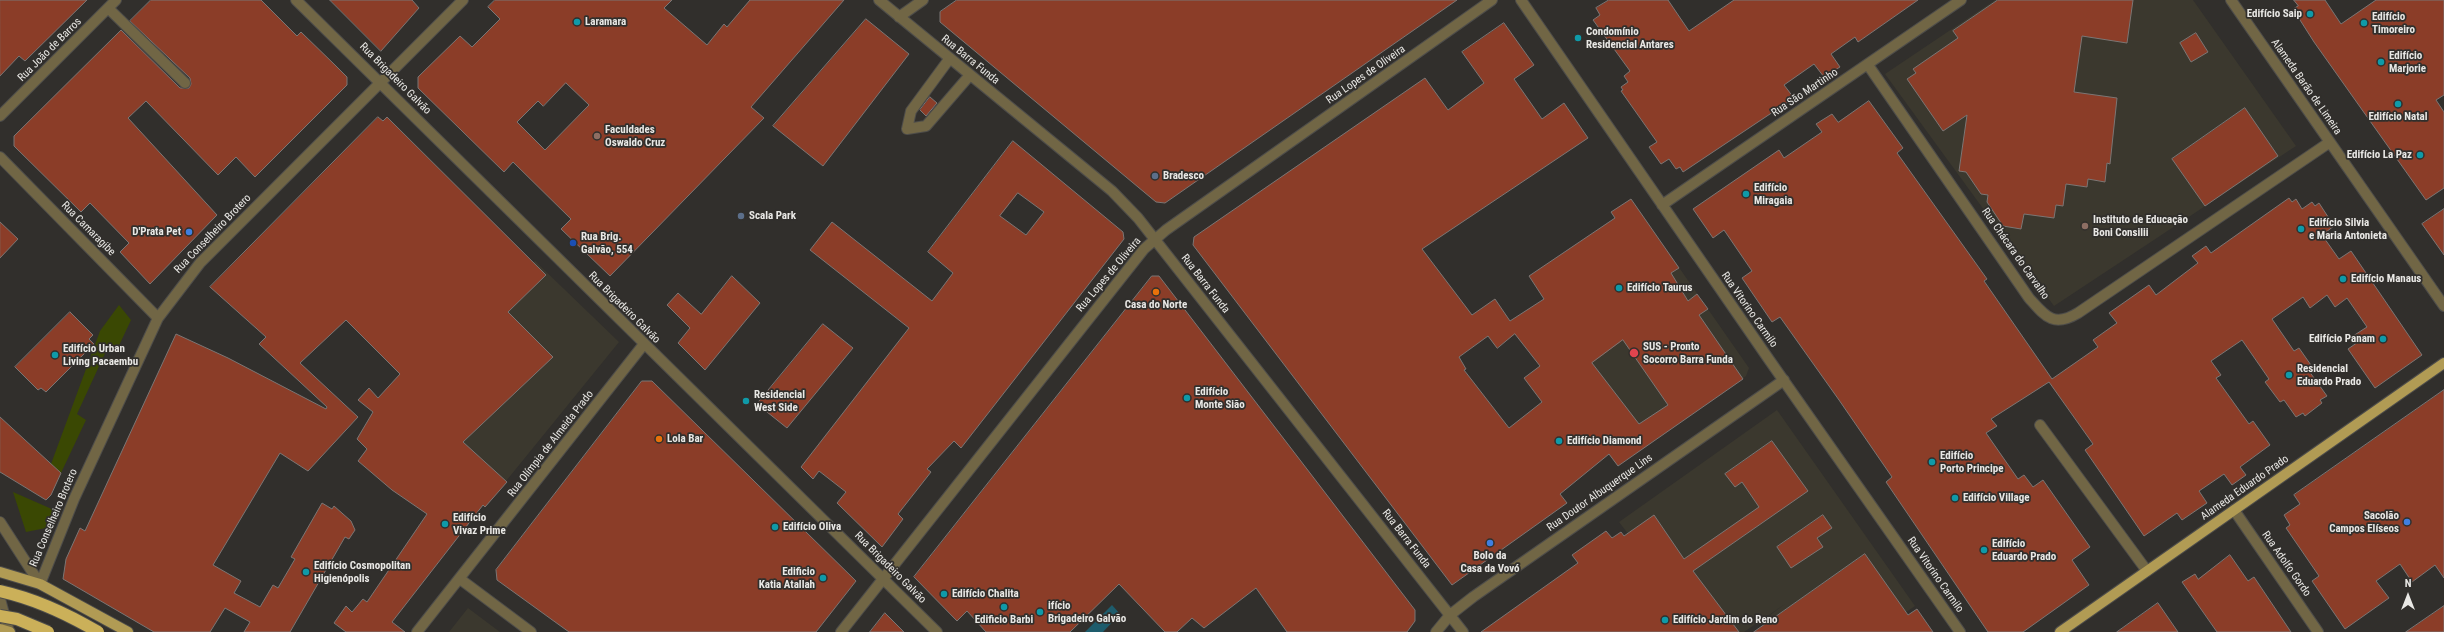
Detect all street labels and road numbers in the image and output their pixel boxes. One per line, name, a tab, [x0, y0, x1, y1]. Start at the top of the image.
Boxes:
street label: Rua João de Barros	[15, 15, 85, 85]
street label: Rua Barra Funda	[938, 33, 1002, 87]
street label: Alameda Barão de Limeira	[2268, 37, 2344, 137]
street label: Rua Brigadeiro Galvão	[357, 41, 433, 117]
street label: Rua Lopes de Oliveira	[1324, 43, 1408, 107]
street label: Rua São Martinho	[1769, 66, 1841, 120]
street label: Rua Conselheiro Brotero	[172, 192, 254, 276]
street label: Rua Camaragibe	[58, 199, 118, 259]
street label: Rua Chácara do Carvalho	[1978, 206, 2052, 302]
street label: Rua Lopes de Oliveira	[1074, 235, 1144, 315]
street label: Rua Barra Funda	[1178, 252, 1232, 316]
street label: Rua Brigadeiro Galvão	[586, 270, 662, 346]
street label: Rua Vitorino Carmilo	[1718, 270, 1780, 350]
street label: Rua Olímpia de Almeida Prado	[505, 388, 597, 500]
street label: Rua Doutor Albuquerque Lins	[1545, 451, 1655, 535]
street label: Alameda Eduardo Prado	[2198, 453, 2292, 523]
street label: Rua Conselheiro Brotero	[27, 467, 81, 569]
street label: Rua Barra Funda	[1379, 507, 1433, 571]
street label: Rua Adolfo Gordo	[2259, 529, 2313, 599]
street label: Rua Brigadeiro Galvão	[852, 530, 928, 606]
street label: Rua Vitorino Carmilo	[1904, 535, 1966, 615]

